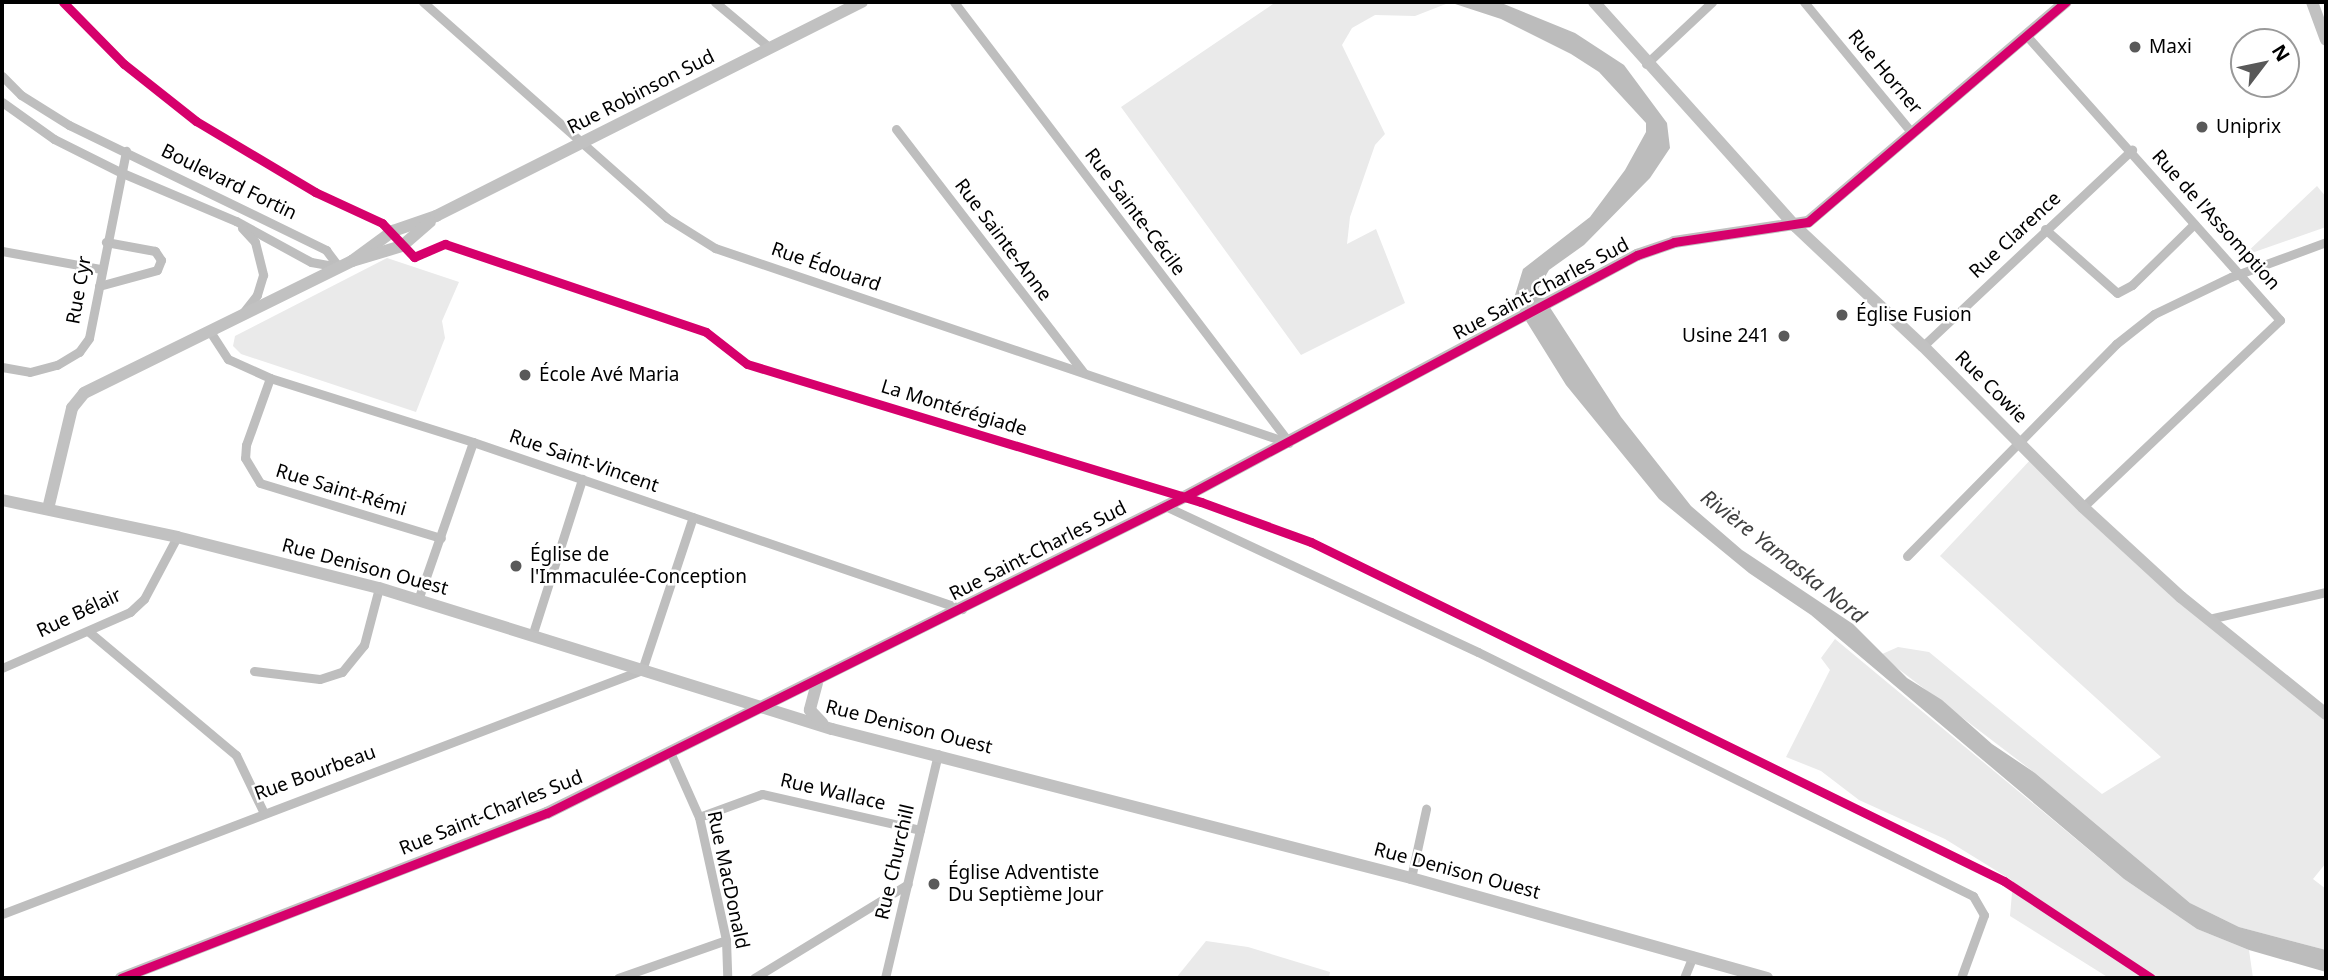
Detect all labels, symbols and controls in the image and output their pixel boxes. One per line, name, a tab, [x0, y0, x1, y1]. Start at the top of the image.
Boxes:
street label: Rue Horner	[1843, 25, 1927, 119]
north arrow	[2230, 28, 2300, 98]
place label: Maxi	[2149, 36, 2192, 58]
marker: Maxi	[2127, 39, 2143, 55]
text: N	[2266, 39, 2296, 66]
street label: Rue Robinson Sud	[564, 45, 718, 139]
place label: Uniprix	[2216, 116, 2281, 138]
marker: Uniprix	[2194, 119, 2210, 135]
street label: Boulevard Fortin	[158, 139, 300, 225]
street label: Rue Sainte-Cécile	[1080, 144, 1190, 280]
street label: Rue de l'Assomption	[2147, 145, 2285, 295]
street label: Rue Sainte-Anne	[950, 174, 1056, 306]
street label: Rue Clarence	[1965, 187, 2065, 283]
street label: Rue Saint-Charles Sud	[1449, 233, 1633, 345]
street label: Rue Édouard	[768, 238, 884, 296]
street label: Rue Cyr	[62, 254, 96, 326]
place label: Église Fusion	[1856, 304, 1972, 326]
marker: Église Fusion	[1834, 307, 1850, 323]
place label: Usine 241	[1682, 325, 1770, 347]
marker: Usine 241	[1776, 328, 1792, 344]
street label: Rue Cowie	[1950, 346, 2032, 428]
place label: École Avé Maria	[539, 364, 679, 386]
marker: École Avé Maria	[517, 367, 533, 383]
street label: La Montérégiade	[878, 375, 1030, 441]
street label: Rue Saint-Vincent	[506, 425, 662, 497]
street label: Rue Saint-Rémi	[273, 459, 409, 521]
water label: Rivière Yamaska Nord	[1696, 484, 1872, 628]
street label: Rue Saint-Charles Sud	[946, 496, 1130, 606]
street label: Rue Denison Ouest	[279, 534, 451, 600]
place label: Église de l'Immaculée-Conception	[530, 544, 747, 588]
marker: Église de l'Immaculée-Conception	[508, 558, 524, 574]
street label: Rue Bélair	[33, 584, 125, 642]
street label: Rue Denison Ouest	[823, 695, 995, 759]
street label: Rue Bourbeau	[251, 740, 379, 806]
street label: Rue Saint-Charles Sud	[396, 766, 586, 860]
street label: Rue Wallace	[778, 769, 888, 815]
street label: Rue Churchill	[871, 802, 919, 922]
street label: Rue MacDonald	[702, 809, 754, 951]
street label: Rue Denison Ouest	[1371, 838, 1543, 904]
place label: Église Adventiste Du Septième Jour	[948, 862, 1104, 906]
marker: Église Adventiste Du Septième Jour	[926, 876, 942, 892]

